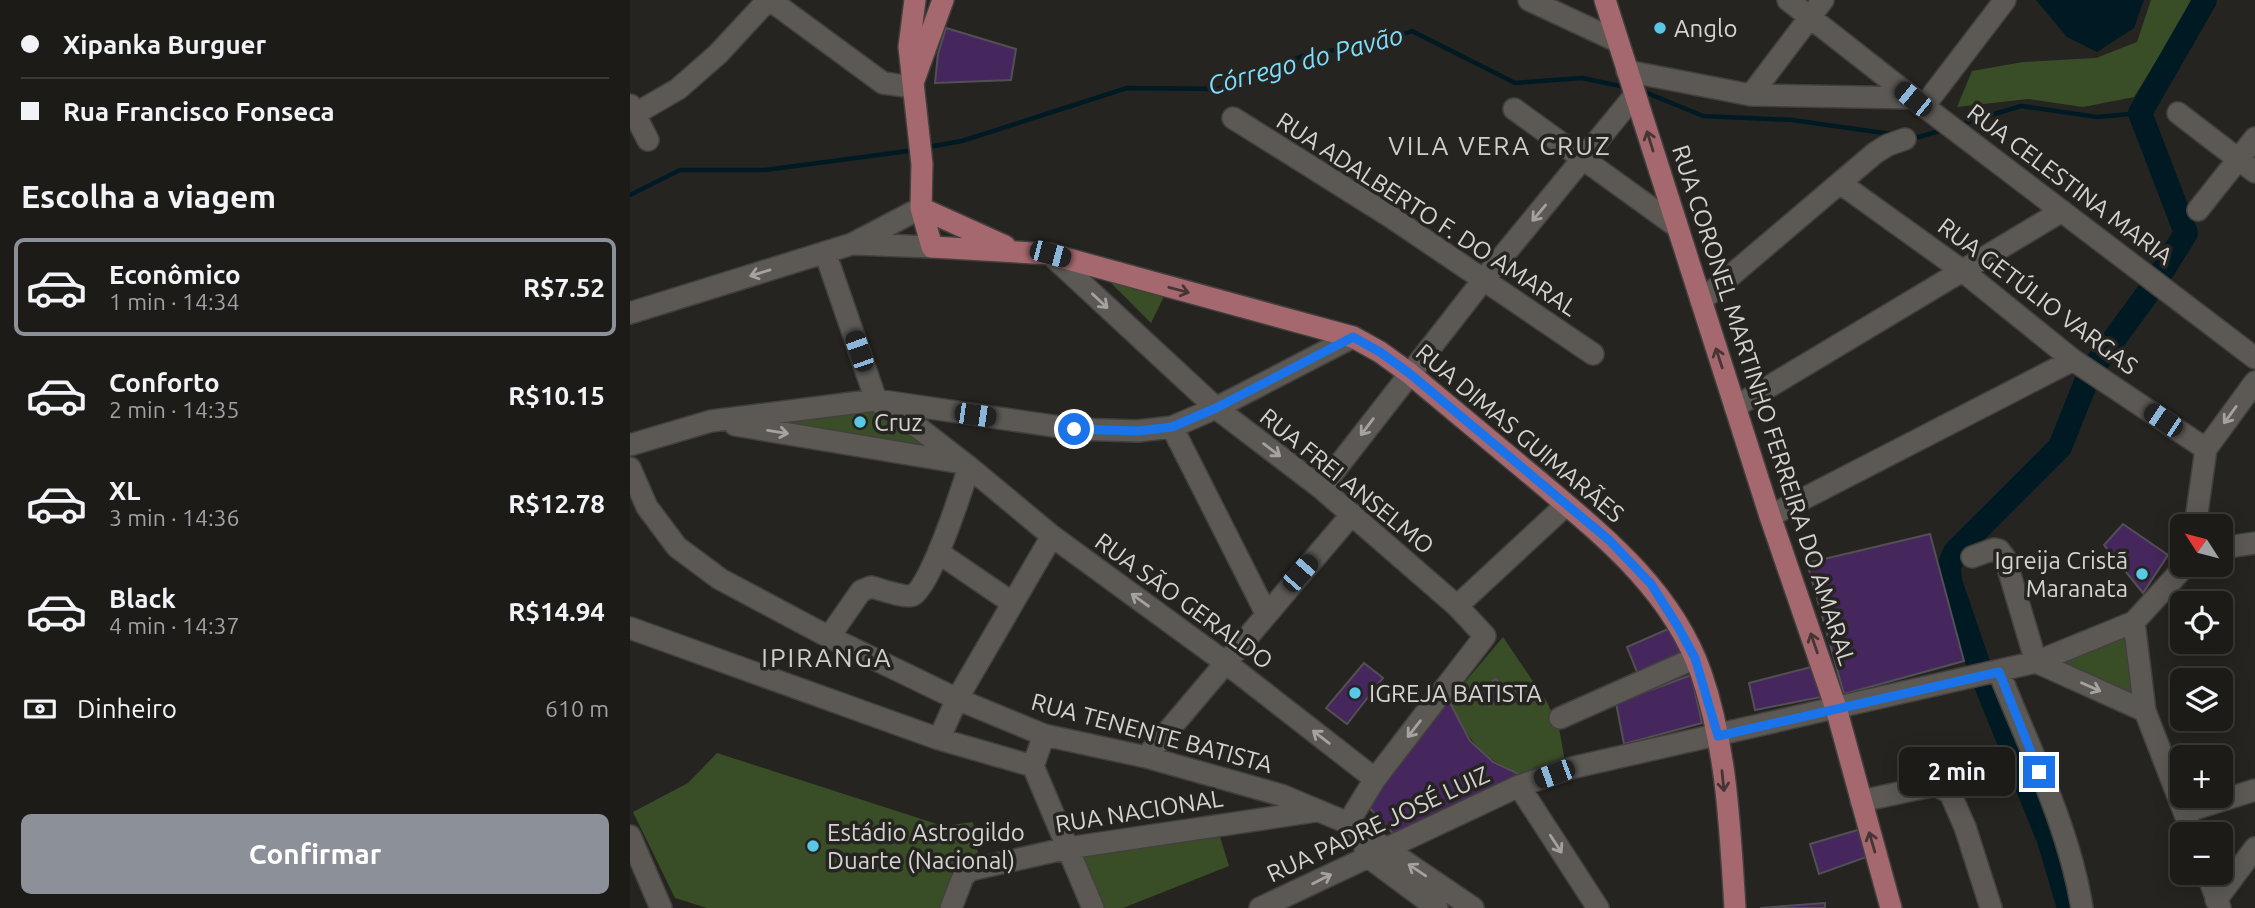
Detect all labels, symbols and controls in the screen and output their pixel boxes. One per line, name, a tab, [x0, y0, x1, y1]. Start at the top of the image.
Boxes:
place label: Anglo	[1674, 15, 1737, 42]
water label: Córrego do Pavão	[1204, 20, 1406, 100]
marker: Anglo	[1652, 20, 1668, 36]
text: Xipanka Burguer	[63, 30, 266, 59]
car	[1891, 78, 1936, 120]
text: Rua Francisco Fonseca	[63, 97, 335, 126]
street label: RUA CELESTINA MARIA	[1962, 98, 2178, 270]
street label: RUA ADALBERTO F. DO AMARAL	[1272, 107, 1582, 321]
one-way arrow	[1642, 130, 1655, 152]
district label: VILA VERA CRUZ	[1388, 131, 1612, 160]
street label: RUA CORONEL MARTINHO FERREIRA DO AMARAL	[1667, 142, 1861, 668]
text: Escolha a viagem	[21, 178, 276, 214]
one-way arrow	[1531, 204, 1547, 222]
street label: RUA GETÚLIO VARGAS	[1933, 211, 2144, 380]
car	[1027, 238, 1074, 270]
icon: car	[25, 256, 88, 319]
text: Econômico	[109, 260, 241, 289]
one-way arrow	[749, 267, 771, 280]
text: R$7.52	[523, 273, 605, 302]
one-way arrow	[1168, 284, 1190, 297]
text: 1 min · 14:34	[109, 289, 240, 314]
one-way arrow	[1091, 293, 1109, 309]
car	[843, 328, 876, 374]
street label: RUA DIMAS GUIMARÃES	[1411, 338, 1629, 528]
one-way arrow	[1712, 347, 1725, 369]
icon: car	[25, 364, 88, 427]
text: Conforto	[109, 368, 220, 397]
text: R$10.15	[508, 381, 605, 410]
text: 2 min · 14:35	[109, 397, 240, 422]
car	[2140, 400, 2187, 440]
car	[953, 402, 998, 428]
street label: RUA FREI ANSELMO	[1255, 403, 1439, 559]
one-way arrow	[2223, 405, 2238, 424]
place label: Cruz	[874, 409, 923, 436]
route start	[1058, 413, 1090, 445]
marker: Cruz	[852, 414, 868, 430]
one-way arrow	[1360, 418, 1375, 436]
one-way arrow	[766, 426, 789, 439]
one-way arrow	[1262, 443, 1280, 458]
icon: car	[25, 472, 88, 535]
text: XL	[109, 476, 140, 505]
text: R$12.78	[508, 489, 605, 518]
text: 3 min · 14:36	[109, 505, 240, 530]
north arrow	[2170, 514, 2233, 578]
map controls	[2170, 514, 2233, 885]
street label: RUA SÃO GERALDO	[1090, 528, 1278, 674]
place label: Igreija Cristã Maranata	[1994, 547, 2128, 602]
car	[1279, 550, 1322, 596]
marker: Igreija Cristã Maranata	[2134, 566, 2150, 582]
icon: car	[25, 580, 88, 643]
text: Black	[109, 584, 176, 613]
button: locate	[2170, 591, 2233, 654]
one-way arrow	[1131, 593, 1150, 607]
text: R$14.94	[508, 597, 605, 626]
text: 4 min · 14:37	[109, 613, 240, 638]
one-way arrow	[1807, 633, 1819, 655]
district label: IPIRANGA	[761, 643, 893, 672]
button: layers	[2170, 668, 2233, 731]
place label: IGREJA BATISTA	[1369, 680, 1542, 707]
one-way arrow	[2079, 681, 2101, 694]
marker: IGREJA BATISTA	[1347, 685, 1363, 701]
street label: RUA TENENTE BATISTA	[1029, 688, 1276, 778]
icon: cash	[21, 690, 59, 728]
text: Dinheiro	[77, 694, 177, 723]
text: 610 m	[545, 696, 609, 721]
one-way arrow	[1406, 719, 1421, 738]
one-way arrow	[1313, 729, 1331, 744]
button: +	[2170, 745, 2233, 808]
callout: 2 min	[1899, 748, 2014, 796]
route end	[2023, 756, 2055, 788]
car	[1531, 757, 1578, 791]
text: 2 min	[1928, 759, 1986, 784]
street label: RUA PADRE JOSÉ LUIZ	[1262, 760, 1494, 887]
one-way arrow	[1717, 769, 1730, 791]
street label: RUA NACIONAL	[1053, 784, 1225, 838]
button: Confirmar	[21, 814, 609, 894]
place label: Estádio Astrogildo Duarte (Nacional)	[827, 819, 1025, 874]
button: −	[2170, 822, 2233, 885]
one-way arrow	[1865, 831, 1878, 853]
one-way arrow	[1549, 833, 1563, 853]
marker: Estádio Astrogildo Duarte (Nacional)	[805, 838, 821, 854]
one-way arrow	[1408, 863, 1427, 877]
one-way arrow	[1311, 872, 1332, 886]

